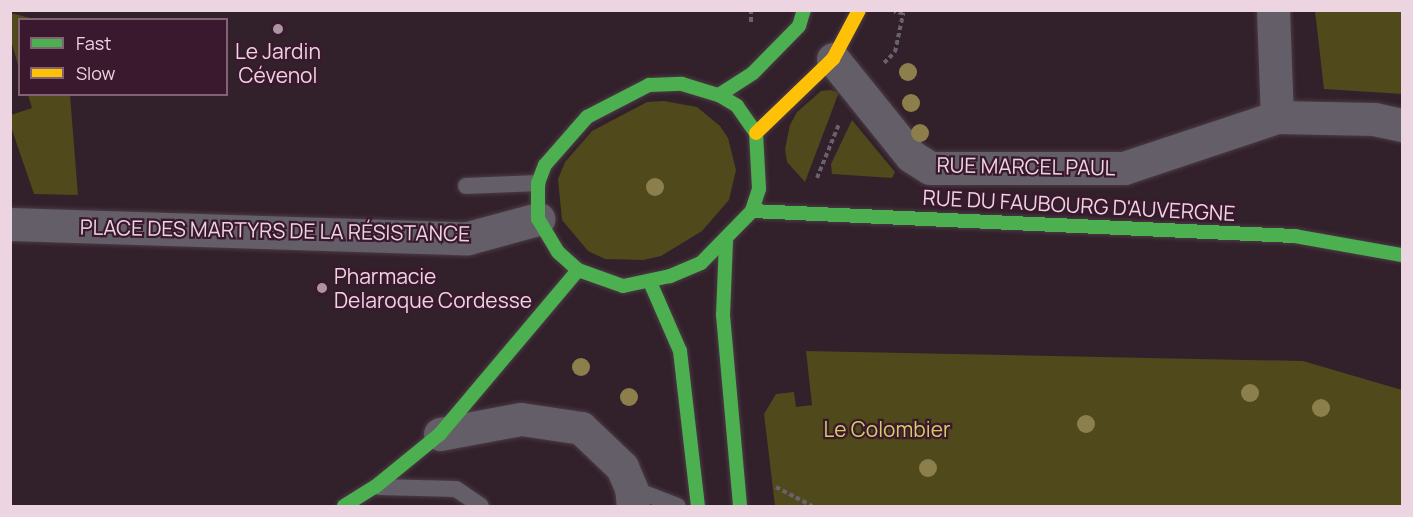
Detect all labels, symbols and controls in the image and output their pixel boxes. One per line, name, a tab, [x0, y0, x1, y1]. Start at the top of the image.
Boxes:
legend	[18, 18, 228, 96]
marker: Le Jardin Cévenol	[271, 22, 285, 36]
text: Fast	[76, 31, 111, 55]
place label: Le Jardin Cévenol	[235, 38, 321, 88]
text: Slow	[76, 61, 115, 85]
street label: RUE MARCEL PAUL	[936, 152, 1116, 180]
street label: RUE DU FAUBOURG D'AUVERGNE	[922, 184, 1236, 226]
street label: PLACE DES MARTYRS DE LA RÉSISTANCE	[80, 214, 470, 246]
place label: Pharmacie Delaroque Cordesse	[334, 263, 532, 313]
marker: Pharmacie Delaroque Cordesse	[315, 281, 329, 295]
park label: Le Colombier	[824, 416, 950, 442]

